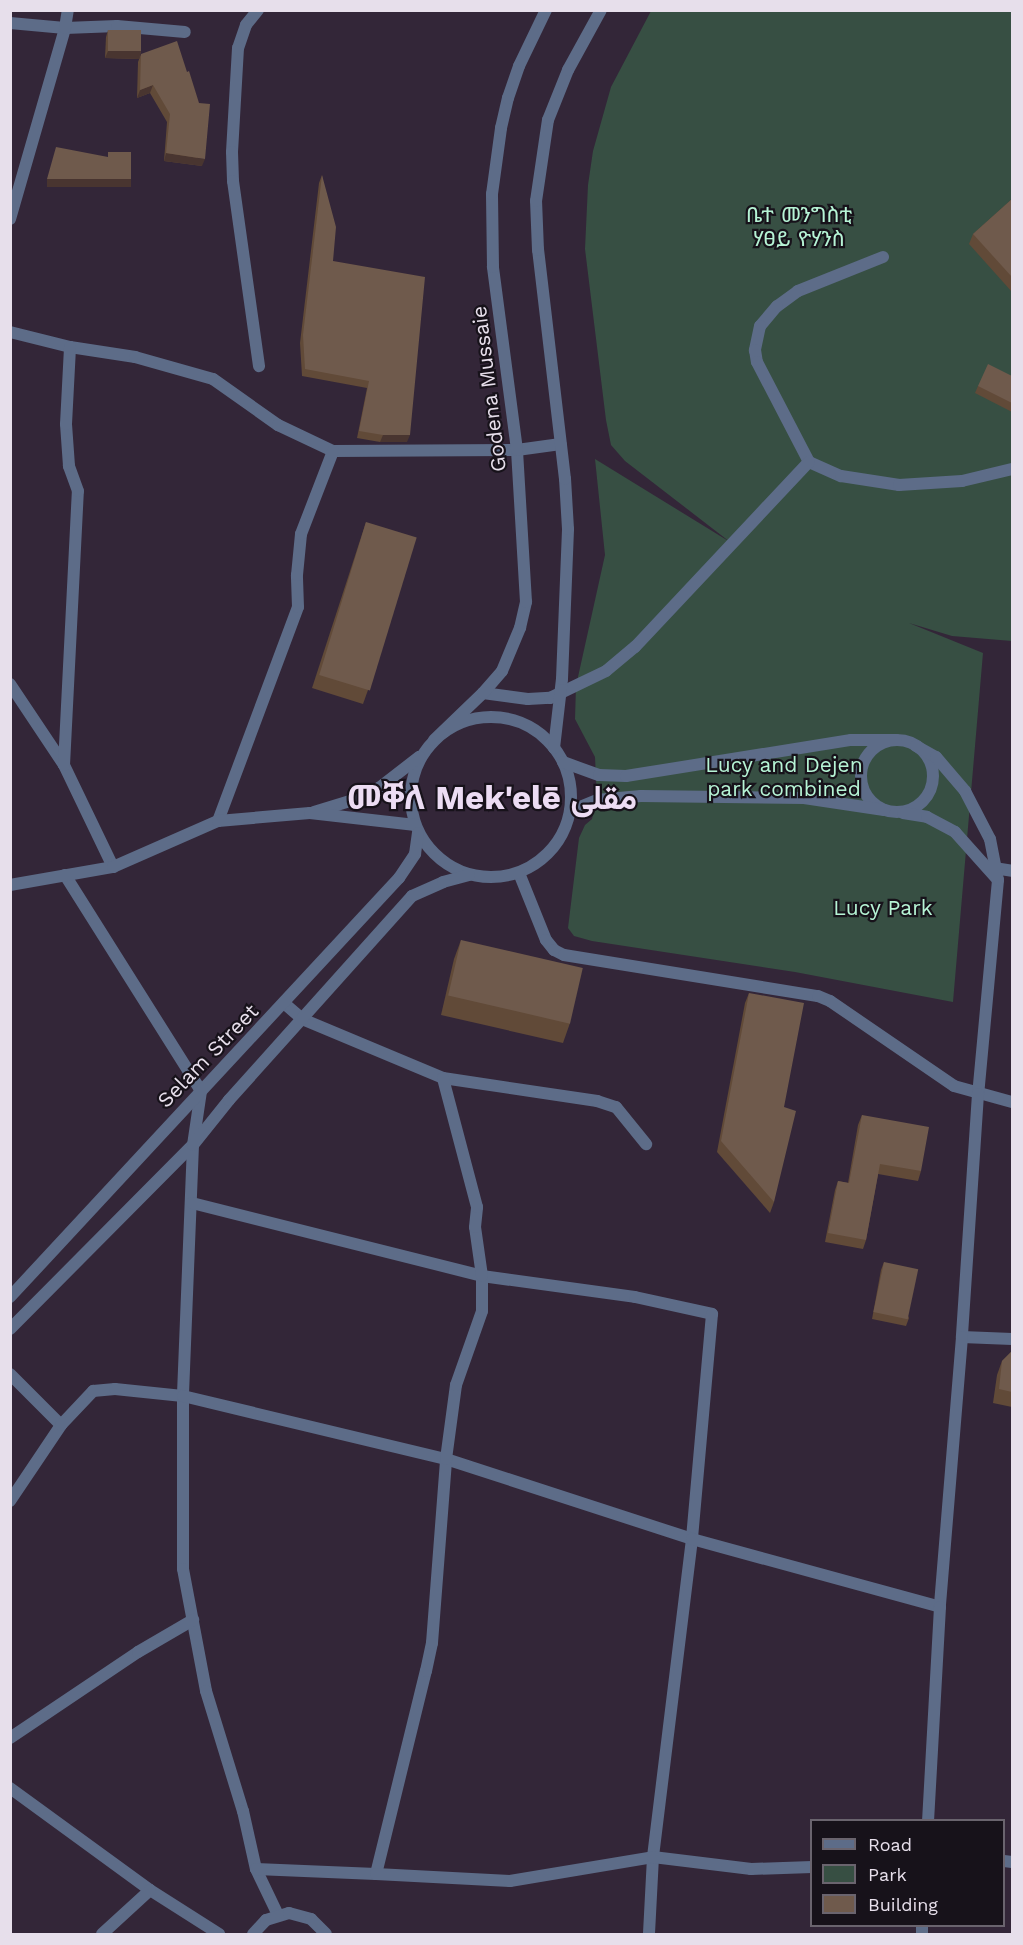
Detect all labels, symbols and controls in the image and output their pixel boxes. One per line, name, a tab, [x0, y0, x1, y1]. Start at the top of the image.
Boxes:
park label: ቤተ መንግስቲ ሃፀይ ዮሃንስ	[746, 202, 852, 252]
street label: Godena Mussaie	[466, 304, 512, 474]
park label: Lucy and Dejen park combined	[705, 752, 863, 802]
district label: መቐለ Mek'elē مقلى	[347, 778, 637, 818]
park label: Lucy Park	[833, 895, 933, 921]
street label: Selam Street	[152, 999, 264, 1113]
legend	[810, 1819, 1005, 1927]
text: Road	[868, 1834, 912, 1855]
text: Park	[868, 1864, 907, 1885]
text: Building	[868, 1894, 938, 1915]

